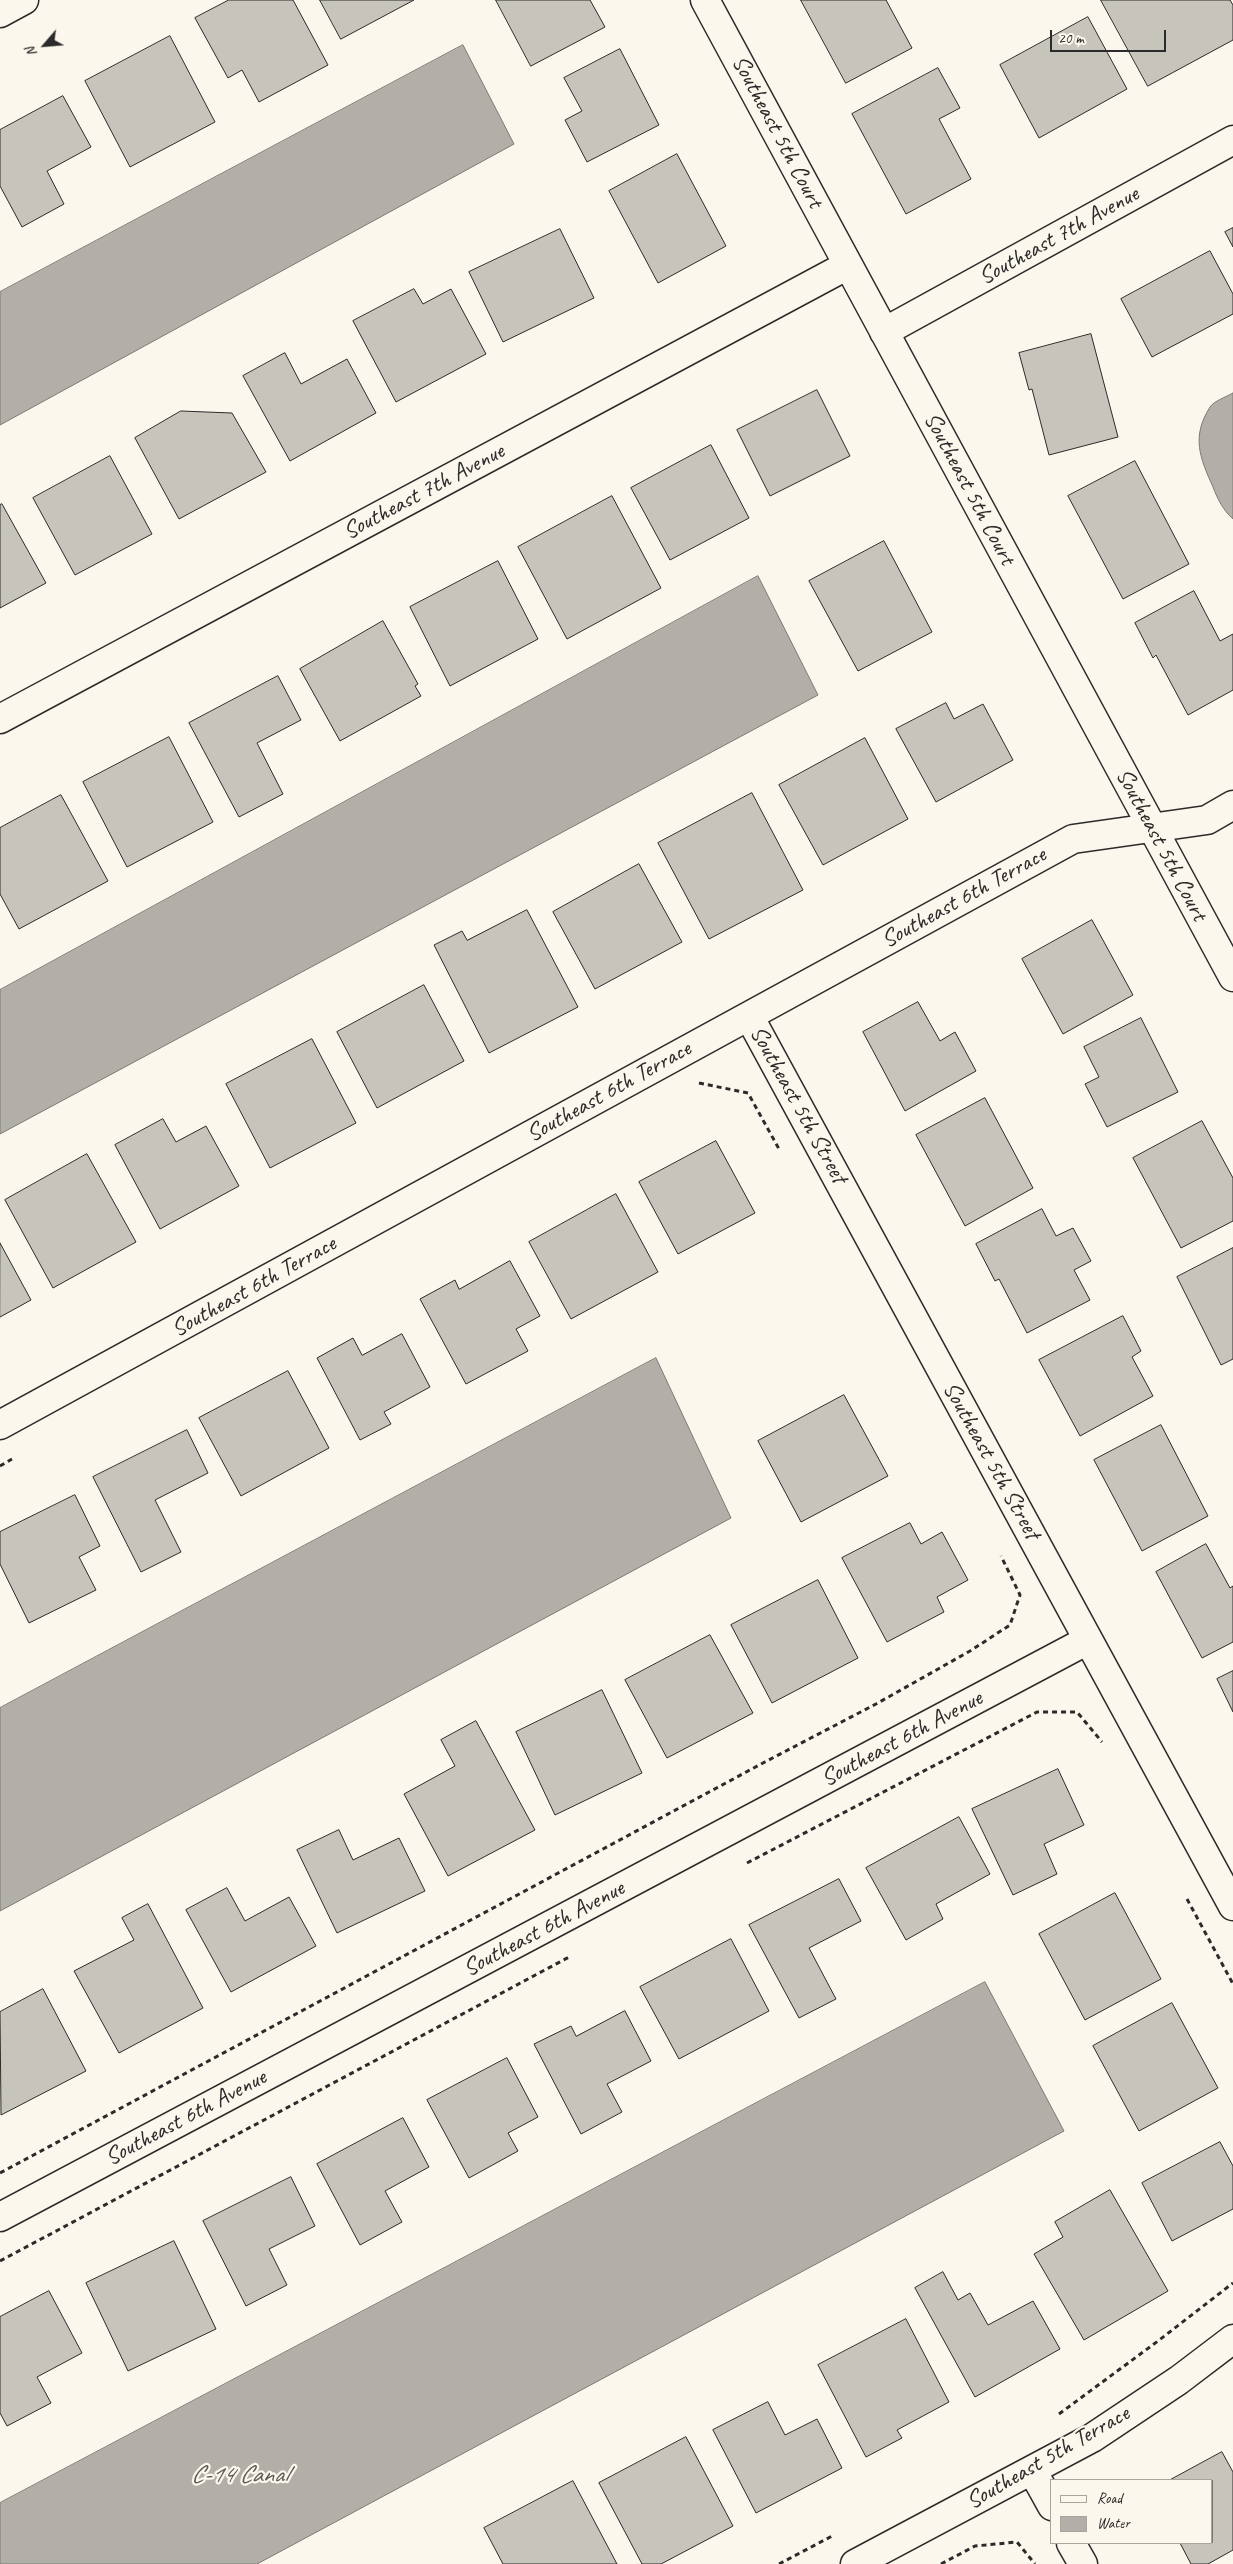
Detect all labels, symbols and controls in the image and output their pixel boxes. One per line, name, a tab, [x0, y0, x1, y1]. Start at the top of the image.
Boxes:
north arrow	[20, 20, 70, 70]
scale bar	[1053, 20, 1169, 52]
text: 20 m	[1058, 29, 1084, 48]
text: N	[22, 44, 41, 60]
street label: Southeast 5th Court	[725, 51, 829, 213]
street label: Southeast 7th Avenue	[974, 180, 1144, 292]
street label: Southeast 5th Court	[917, 408, 1021, 570]
street label: Southeast 7th Avenue	[338, 437, 510, 547]
street label: Southeast 5th Court	[1109, 764, 1213, 926]
street label: Southeast 6th Terrace	[877, 841, 1051, 955]
street label: Southeast 5th Street	[743, 1021, 853, 1189]
street label: Southeast 6th Terrace	[522, 1035, 696, 1149]
street label: Southeast 6th Terrace	[167, 1230, 341, 1344]
street label: Southeast 5th Street	[936, 1377, 1046, 1545]
street label: Southeast 6th Avenue	[816, 1684, 988, 1794]
street label: Southeast 6th Avenue	[458, 1874, 630, 1984]
street label: Southeast 6th Avenue	[100, 2063, 272, 2173]
street label: Southeast 5th Terrace	[961, 2400, 1135, 2516]
water label: C-14 Canal	[191, 2460, 287, 2490]
legend	[1050, 2479, 1213, 2544]
text: Road	[1097, 2489, 1122, 2508]
text: Water	[1097, 2514, 1130, 2533]

